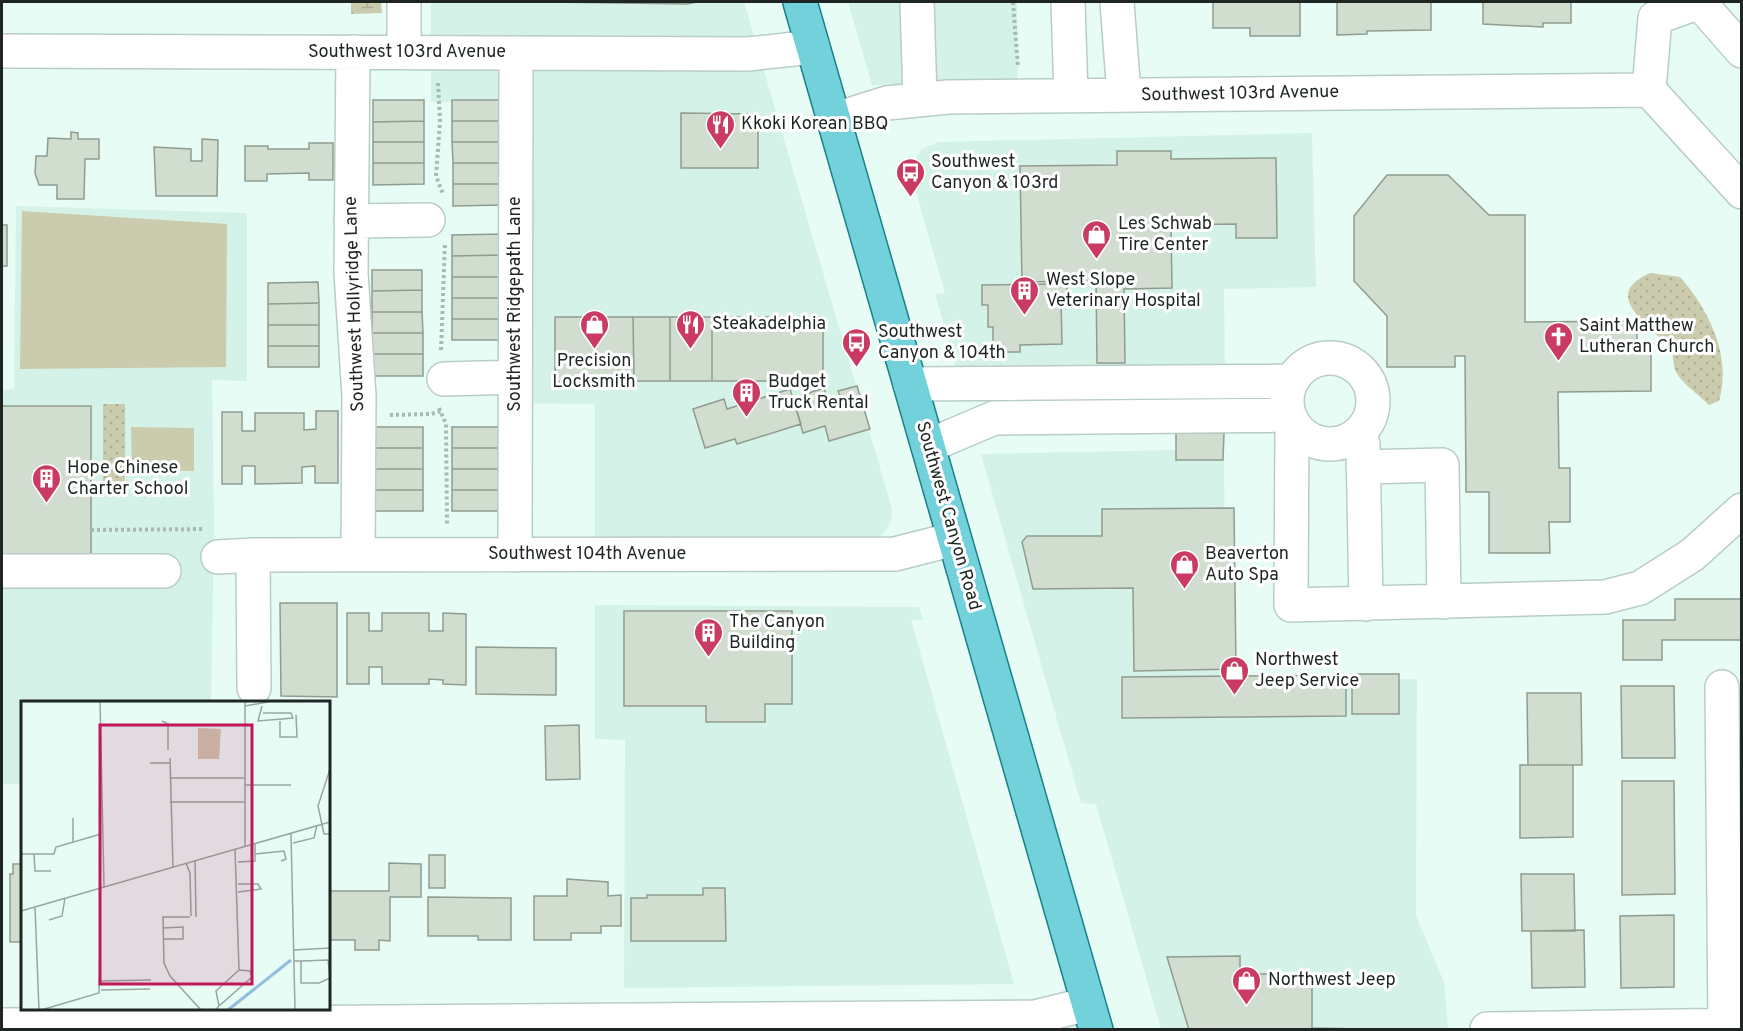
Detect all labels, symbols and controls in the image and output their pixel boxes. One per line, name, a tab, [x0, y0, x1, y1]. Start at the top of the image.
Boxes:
street label: Southwest 103rd Avenue	[308, 41, 506, 64]
street label: Southwest 103rd Avenue	[1141, 81, 1339, 107]
restaurant icon: Kkoki Korean BBQ	[704, 108, 736, 150]
place label: Kkoki Korean BBQ	[741, 113, 888, 136]
place label: Southwest Canyon & 103rd	[931, 151, 1058, 195]
bus stop icon: Southwest Canyon & 103rd	[894, 156, 926, 198]
street label: Southwest Hollyridge Lane	[340, 196, 370, 412]
street label: Southwest Ridgepath Lane	[504, 196, 527, 412]
place label: Les Schwab Tire Center	[1118, 213, 1212, 257]
shop icon: Les Schwab Tire Center	[1081, 218, 1113, 260]
place label: West Slope Veterinary Hospital	[1046, 269, 1201, 313]
building icon: West Slope Veterinary Hospital	[1009, 274, 1041, 316]
shop icon: Precision Locksmith	[578, 308, 610, 350]
restaurant icon: Steakadelphia	[675, 308, 707, 350]
place label: Steakadelphia	[712, 313, 826, 336]
place label: Saint Matthew Lutheran Church	[1579, 315, 1714, 359]
church icon: Saint Matthew Lutheran Church	[1542, 320, 1574, 362]
place label: Southwest Canyon & 104th	[878, 321, 1006, 365]
bus stop icon: Southwest Canyon & 104th	[841, 326, 873, 368]
place label: Precision Locksmith	[552, 350, 636, 394]
place label: Budget Truck Rental	[768, 371, 869, 415]
building icon: Budget Truck Rental	[731, 376, 763, 418]
street label: Southwest Canyon Road	[910, 419, 986, 613]
place label: Hope Chinese Charter School	[67, 457, 189, 501]
building icon: Hope Chinese Charter School	[30, 462, 62, 504]
street label: Southwest 104th Avenue	[488, 543, 686, 566]
place label: Beaverton Auto Spa	[1205, 543, 1289, 587]
shop icon: Beaverton Auto Spa	[1168, 548, 1200, 590]
place label: The Canyon Building	[729, 611, 825, 655]
building icon: The Canyon Building	[692, 616, 724, 658]
place label: Northwest Jeep Service	[1255, 649, 1359, 693]
shop icon: Northwest Jeep Service	[1218, 654, 1250, 696]
inset map	[21, 701, 330, 1010]
shop icon: Northwest Jeep	[1231, 964, 1263, 1006]
place label: Northwest Jeep	[1268, 969, 1396, 992]

